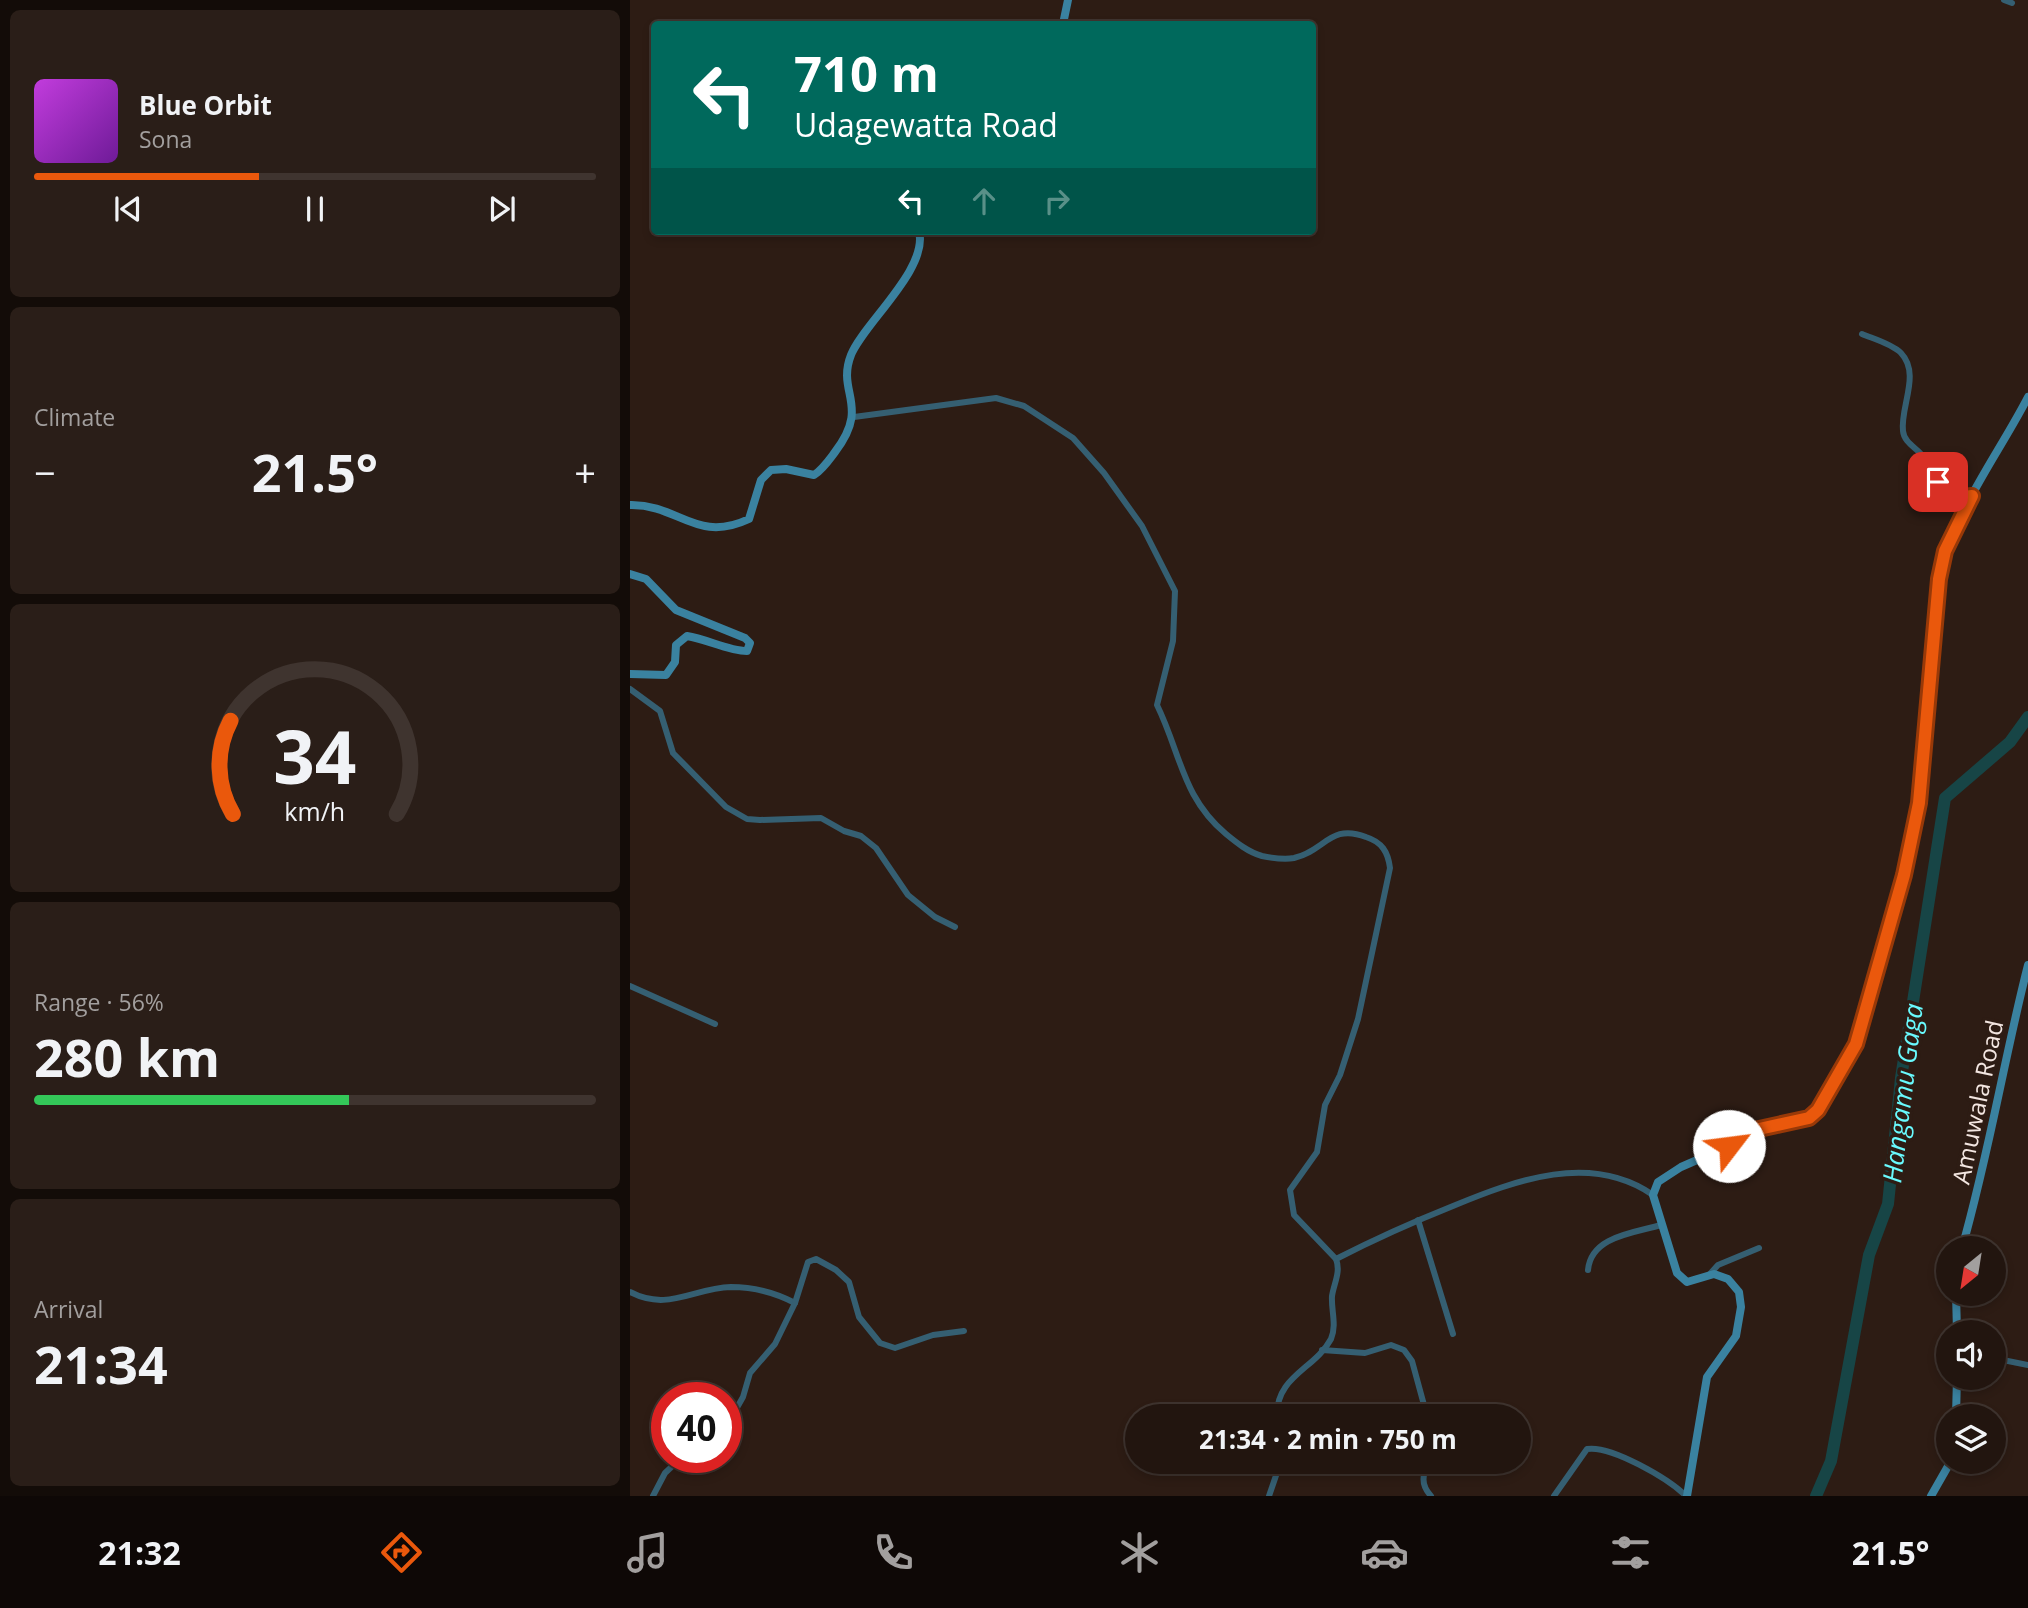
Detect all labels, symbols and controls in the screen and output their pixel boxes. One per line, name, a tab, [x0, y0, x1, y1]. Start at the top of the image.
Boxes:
text: 710 m	[794, 40, 939, 106]
icon: left	[679, 49, 770, 140]
text: Blue Orbit	[139, 87, 272, 123]
text: Udagewatta Road	[794, 103, 1058, 146]
text: Sona	[139, 123, 192, 155]
icon: left	[892, 182, 930, 220]
icon: ahead	[965, 182, 1003, 220]
icon: right	[1038, 182, 1076, 220]
icon: previous	[109, 190, 147, 228]
icon: pause	[296, 190, 334, 228]
icon: next	[483, 190, 521, 228]
text: Climate	[34, 401, 115, 433]
text: 21.5°	[252, 436, 378, 507]
text: −	[34, 446, 56, 498]
text: +	[574, 446, 596, 498]
pin	[1908, 452, 1968, 512]
icon: arrive	[1919, 463, 1957, 501]
text: 34	[273, 706, 357, 805]
text: km/h	[285, 794, 345, 828]
text: Range · 56%	[34, 986, 164, 1018]
water label: Hangamu Gaga	[1873, 1001, 1931, 1185]
street label: Amuwala Road	[1944, 1017, 2010, 1187]
text: 280 km	[34, 1021, 220, 1092]
position arrow	[1692, 1109, 1766, 1183]
north arrow	[1936, 1236, 2006, 1306]
map controls	[1936, 1236, 2006, 1474]
text: Arrival	[34, 1293, 103, 1325]
button: sound	[1936, 1320, 2006, 1390]
text: 21:34	[34, 1328, 168, 1399]
speed limit sign: 40	[651, 1382, 742, 1473]
button: layers	[1936, 1404, 2006, 1474]
text: 21:34 · 2 min · 750 m	[1199, 1421, 1457, 1457]
icon: directions	[377, 1528, 426, 1577]
icon: music	[623, 1528, 672, 1577]
icon: phone	[869, 1528, 918, 1577]
icon: climate	[1115, 1528, 1164, 1577]
icon: car	[1360, 1528, 1409, 1577]
icon: filters	[1606, 1528, 1655, 1577]
text: 21:32	[98, 1531, 181, 1574]
text: 21.5°	[1852, 1531, 1930, 1574]

